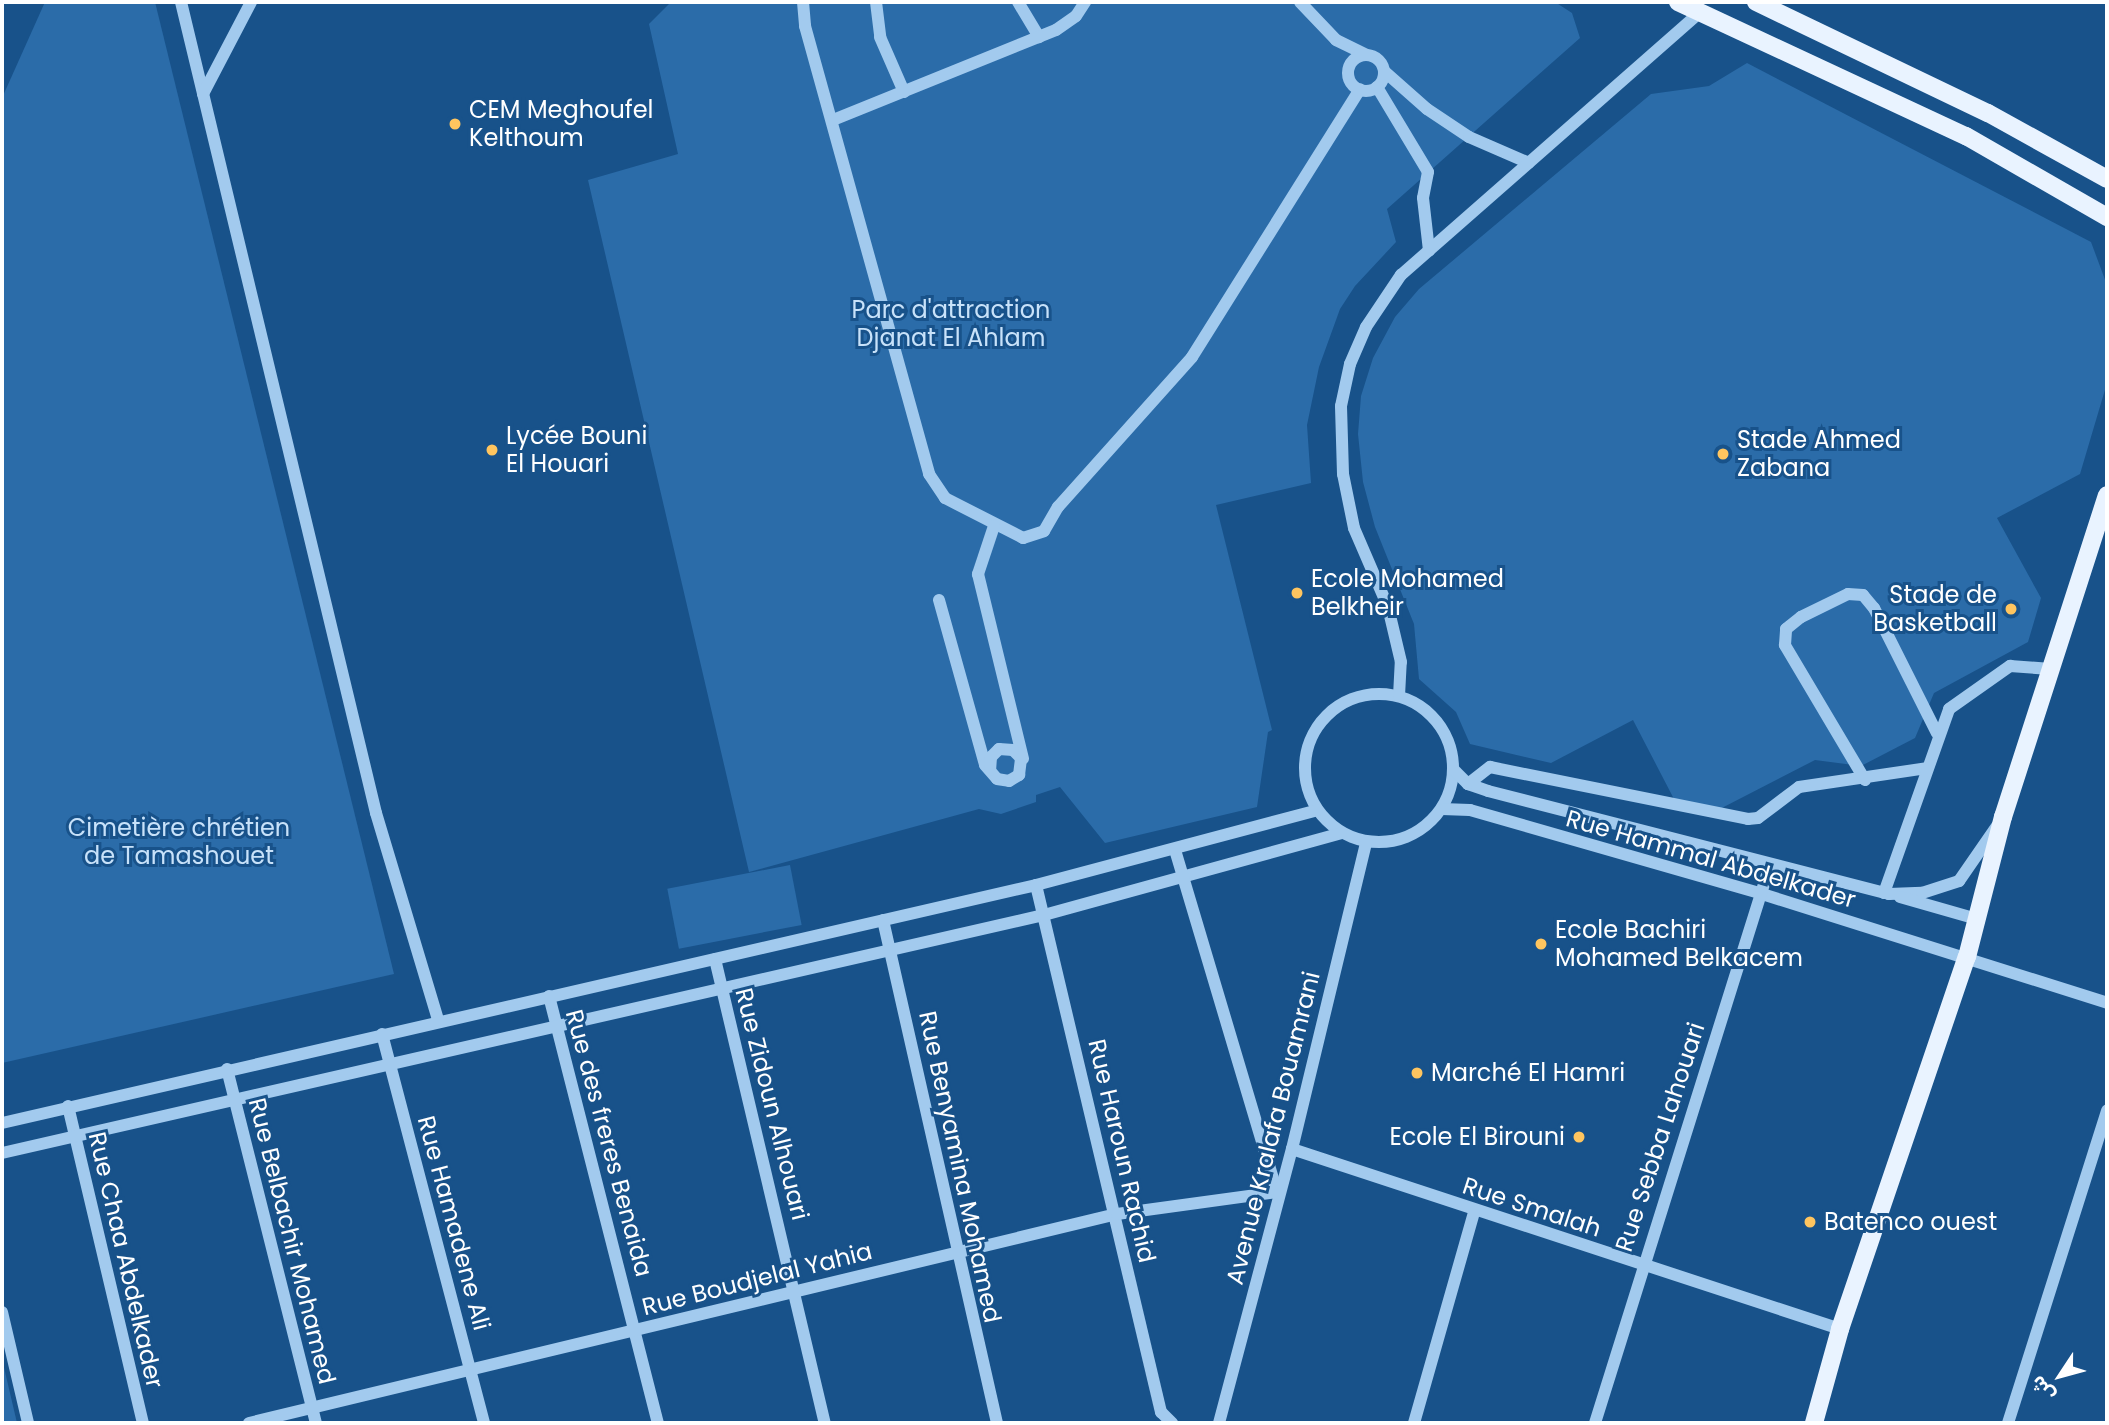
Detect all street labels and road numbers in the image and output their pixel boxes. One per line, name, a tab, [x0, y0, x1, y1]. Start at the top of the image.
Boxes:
street label: Rue Hammal Abdelkader	[1563, 804, 1859, 914]
street label: Avenue Kralafa Bouamrani	[1220, 969, 1326, 1287]
street label: Rue Zidoun Alhouari	[729, 985, 815, 1223]
street label: Rue des freres Benaida	[559, 1006, 659, 1280]
street label: Rue Benyamina Mohamed	[913, 1008, 1007, 1326]
street label: Rue Sebba Lahouari	[1609, 1019, 1711, 1255]
street label: Rue Haroun Rachid	[1082, 1036, 1162, 1266]
street label: Rue Belbachir Mohamed	[242, 1095, 342, 1387]
street label: Rue Hamadene Ali	[412, 1113, 496, 1333]
street label: Rue Chaa Abdelkader	[82, 1129, 170, 1391]
street label: Rue Smalah	[1459, 1171, 1605, 1243]
street label: Rue Boudjelal Yahia	[639, 1236, 875, 1322]

